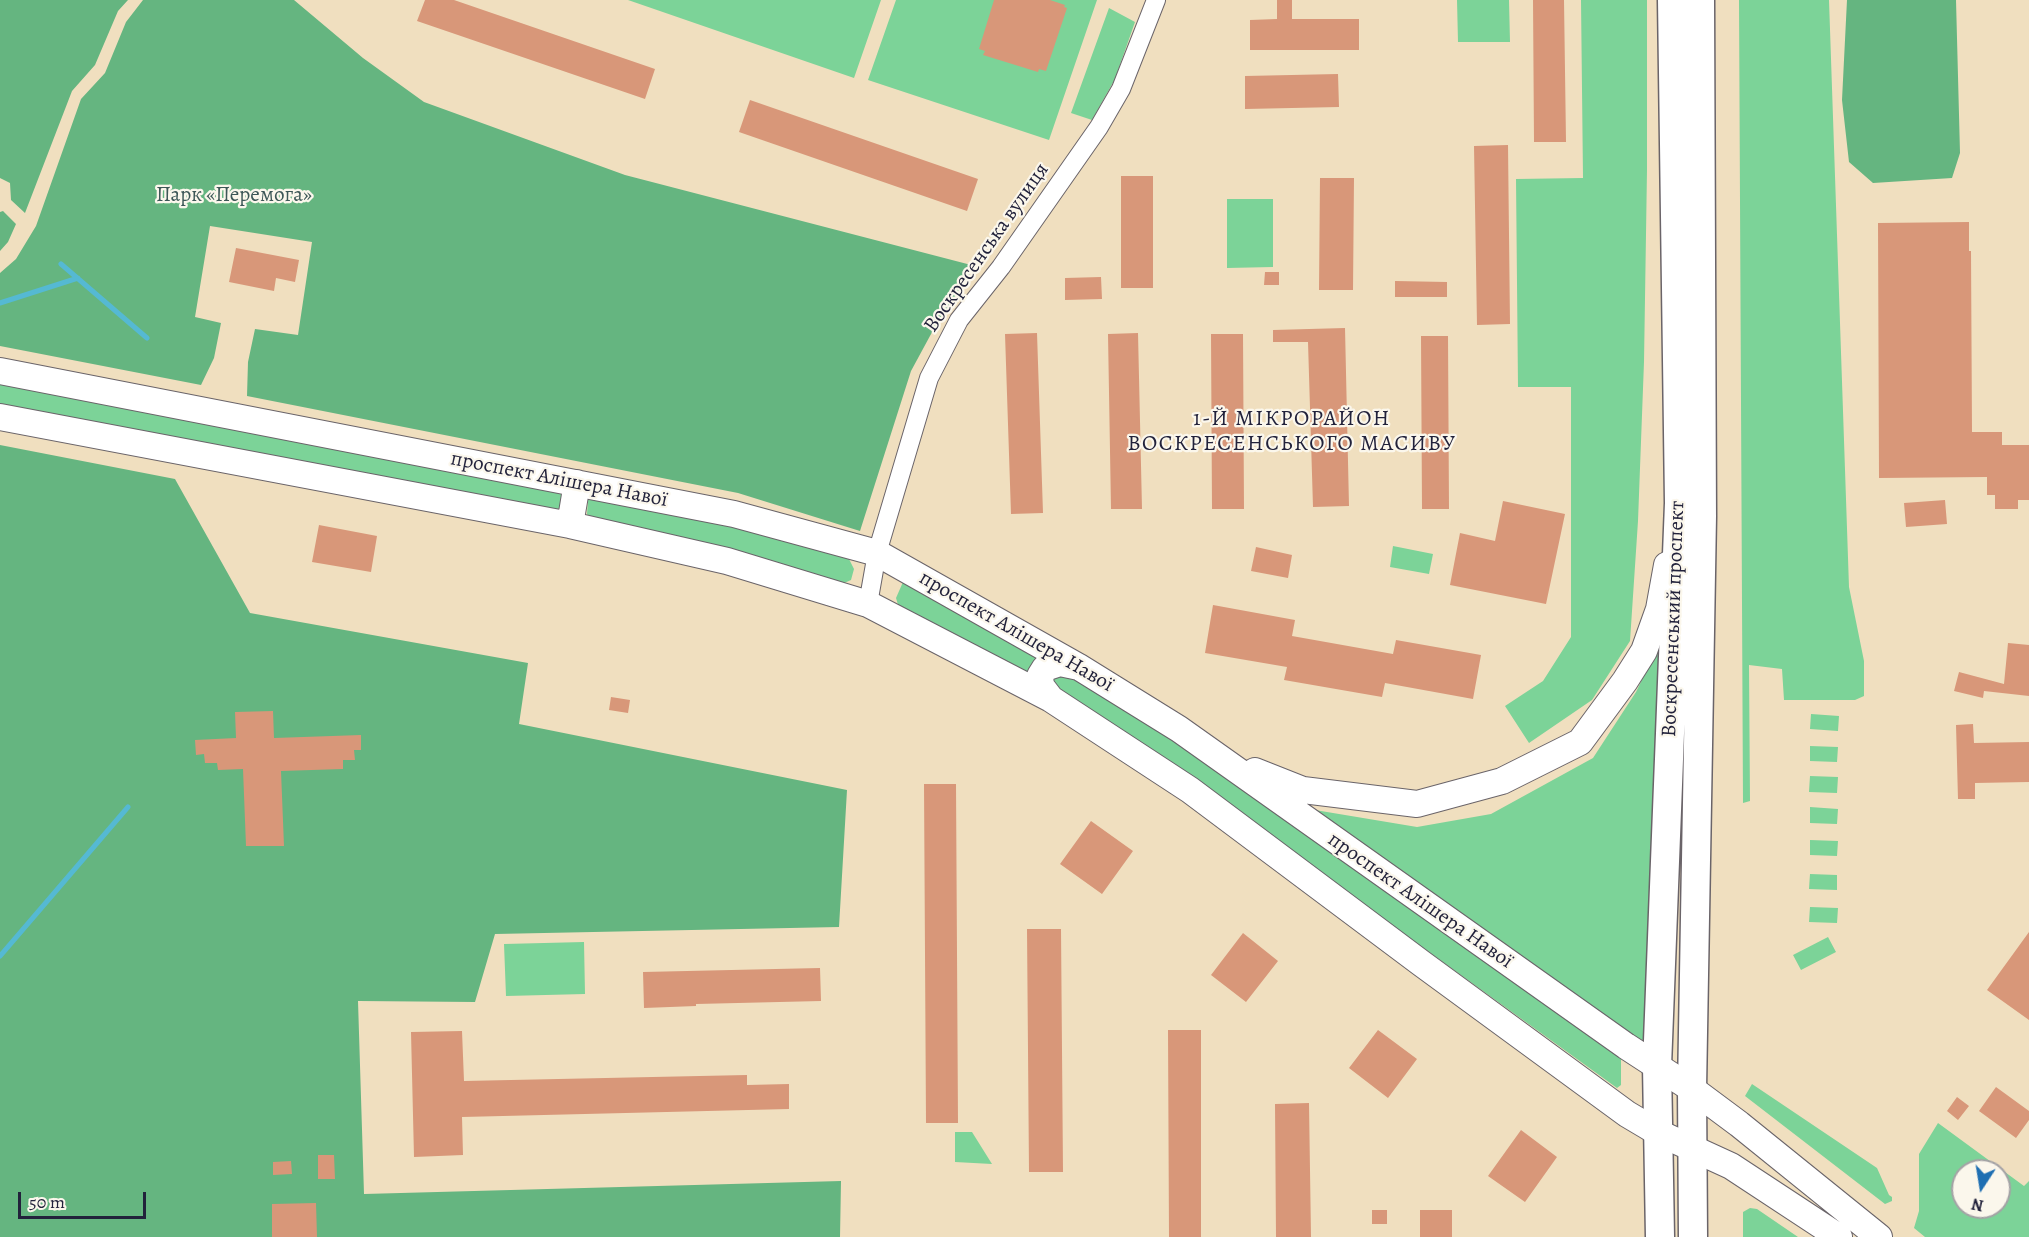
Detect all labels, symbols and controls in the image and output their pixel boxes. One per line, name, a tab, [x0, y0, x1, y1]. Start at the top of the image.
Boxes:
street label: Воскресенська вулиця	[919, 159, 1055, 337]
park label: Парк «Перемога»	[156, 183, 312, 209]
district label: 1-Й МІКРОРАЙОН ВОСКРЕСЕНСЬКОГО МАСИВУ	[1127, 407, 1457, 458]
street label: проспект Алішера Навої	[448, 447, 670, 513]
street label: Воскресенський проспект	[1657, 500, 1691, 738]
street label: проспект Алішера Навої	[914, 566, 1118, 698]
street label: проспект Алішера Навої	[1322, 827, 1518, 975]
north arrow	[1951, 1159, 2011, 1219]
scale bar	[21, 1180, 148, 1218]
text: 50 m	[29, 1190, 65, 1214]
text: N	[1970, 1193, 1986, 1217]

